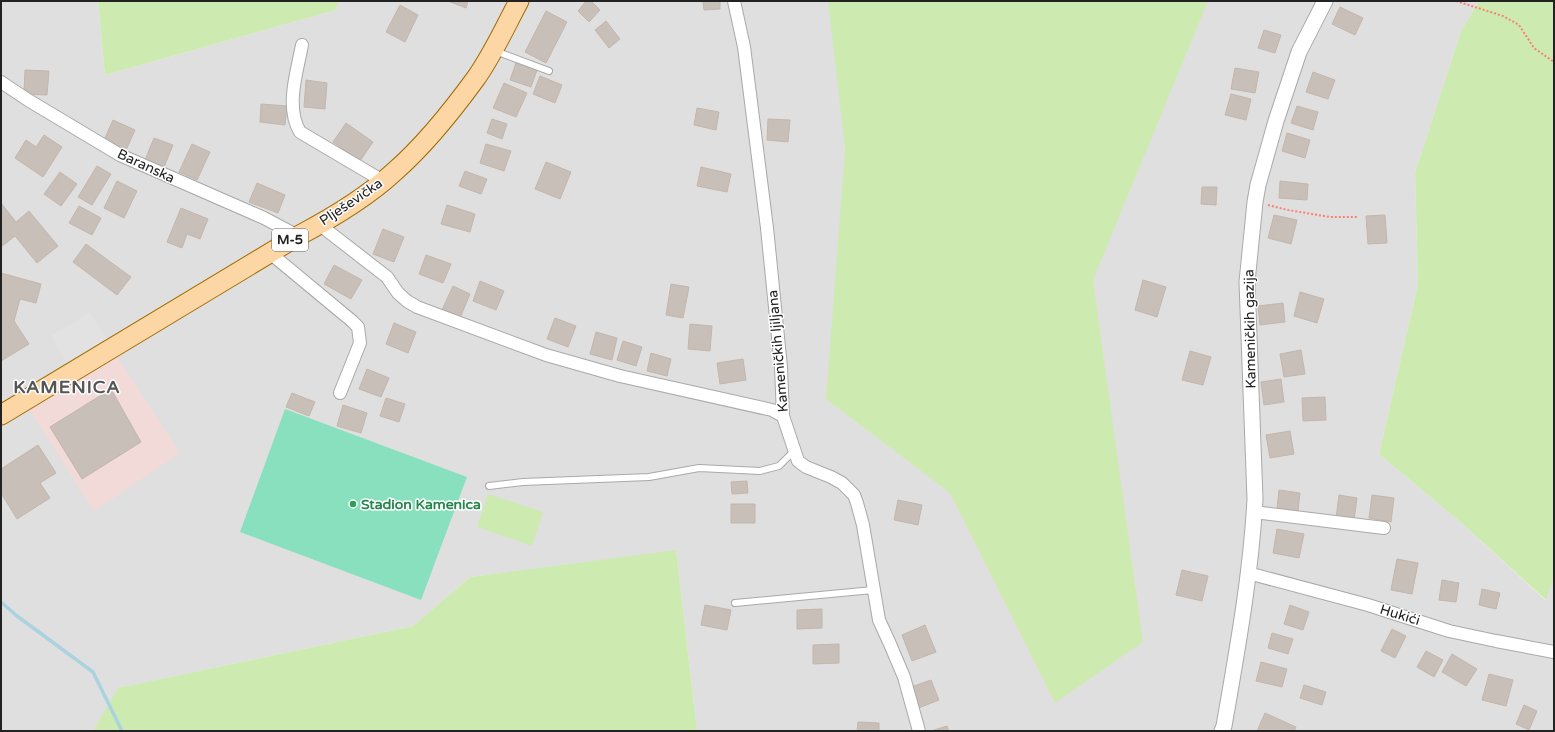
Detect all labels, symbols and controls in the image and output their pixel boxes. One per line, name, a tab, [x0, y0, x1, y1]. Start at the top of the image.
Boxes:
street label: Baranska	[115, 145, 177, 187]
street label: Plješevička	[316, 175, 386, 229]
road number: M-5	[272, 229, 308, 251]
street label: Kameničkih gazija	[1240, 269, 1260, 389]
street label: Kameničkih ljiljana	[764, 289, 792, 413]
district label: KAMENICA	[13, 376, 121, 398]
place label: Stadion Kamenica	[361, 496, 481, 513]
marker: Stadion Kamenica	[348, 499, 358, 509]
street label: Hukići	[1378, 601, 1422, 629]

